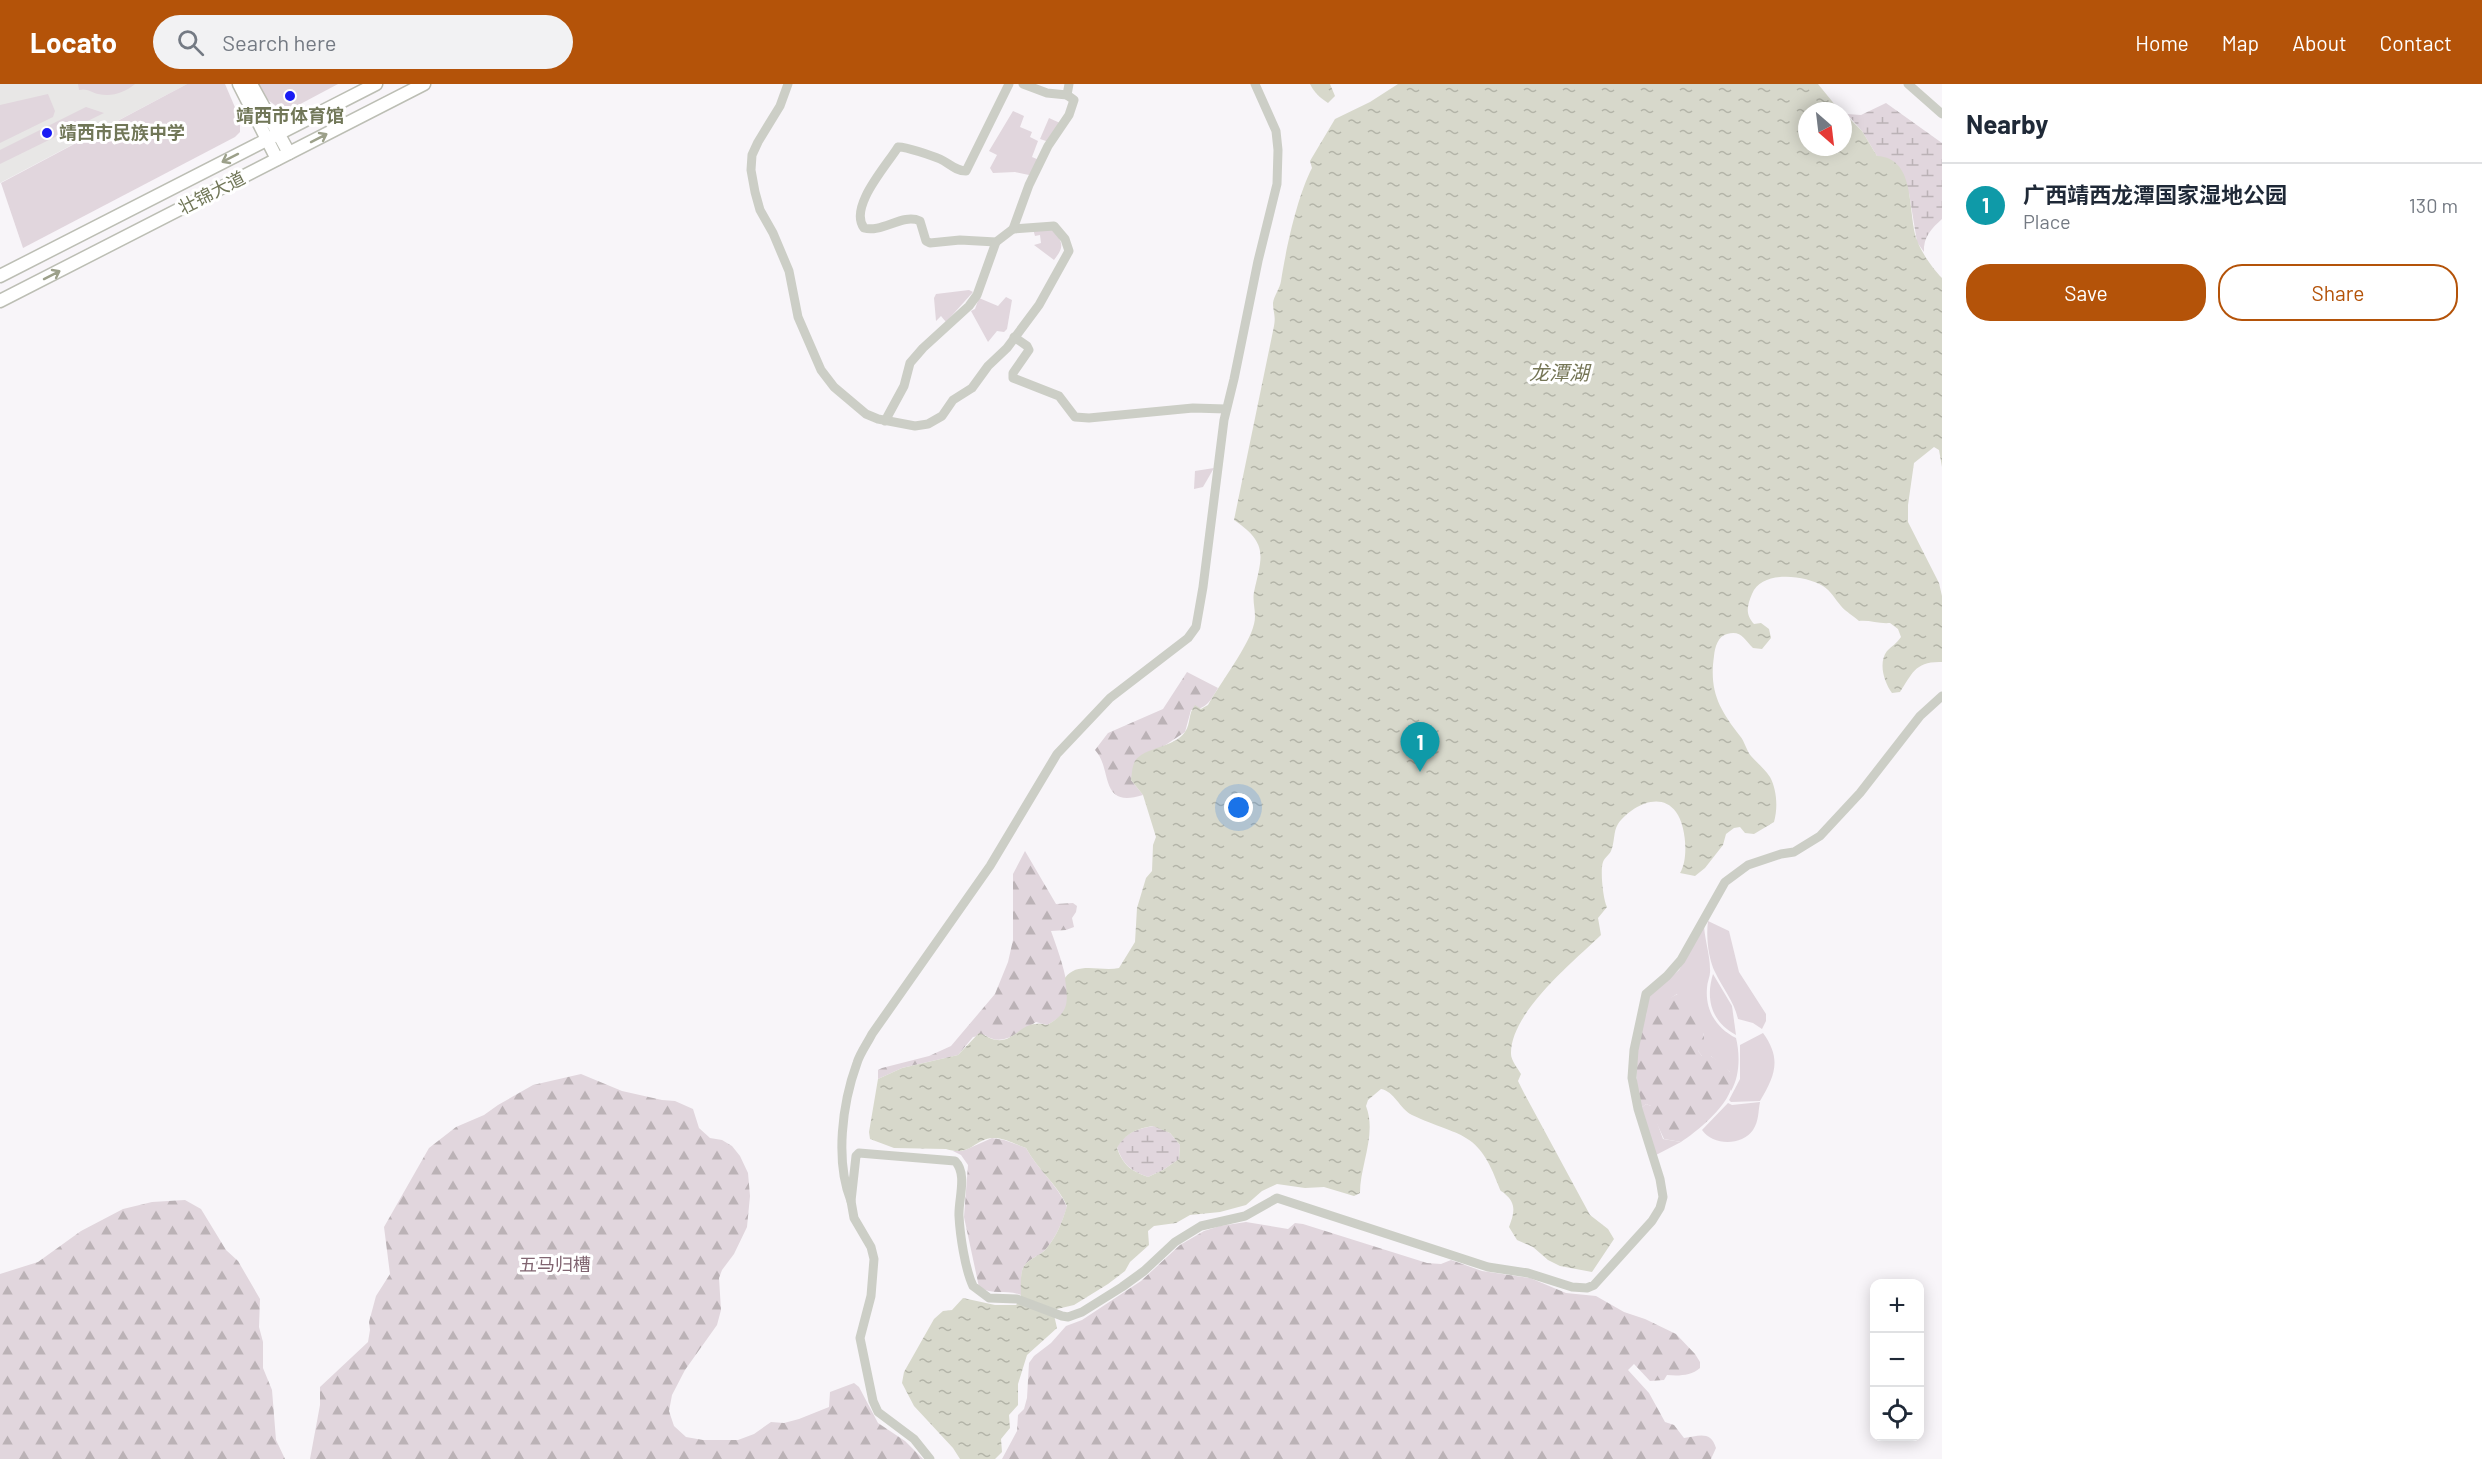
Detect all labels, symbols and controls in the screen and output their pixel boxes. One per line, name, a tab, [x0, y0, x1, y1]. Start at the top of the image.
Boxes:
search box	[153, 15, 573, 69]
text: Locato	[30, 25, 117, 59]
icon: search	[174, 26, 207, 59]
text: Search here	[222, 29, 337, 55]
text: Home	[2135, 30, 2189, 55]
text: Map	[2222, 30, 2259, 55]
text: About	[2292, 30, 2347, 55]
text: Contact	[2380, 30, 2452, 55]
marker: 靖西市体育馆	[283, 89, 297, 103]
north arrow	[1798, 102, 1852, 156]
place label: 靖西市体育馆	[236, 104, 344, 126]
text: Nearby	[1966, 108, 2048, 139]
place label: 靖西市民族中学	[59, 121, 185, 143]
marker: 靖西市民族中学	[40, 126, 54, 140]
one-way arrow	[310, 132, 328, 143]
one-way arrow	[222, 153, 240, 164]
street label: 壮锦大道	[174, 166, 249, 218]
text: 广西靖西龙潭国家湿地公园	[2023, 181, 2287, 207]
text: 1	[1982, 193, 1989, 217]
text: 130 m	[2409, 193, 2458, 217]
text: Place	[2023, 209, 2071, 233]
button: Save	[1966, 264, 2206, 321]
button: Share	[2218, 264, 2458, 321]
one-way arrow	[43, 268, 61, 280]
water label: 龙潭湖	[1529, 360, 1592, 384]
pin: 1	[1400, 722, 1440, 772]
your location	[1224, 793, 1253, 822]
park label: 五马归槽	[519, 1253, 591, 1275]
map controls	[1870, 1279, 1924, 1441]
button: +	[1870, 1279, 1924, 1333]
button: −	[1870, 1333, 1924, 1387]
button: locate	[1870, 1387, 1924, 1441]

